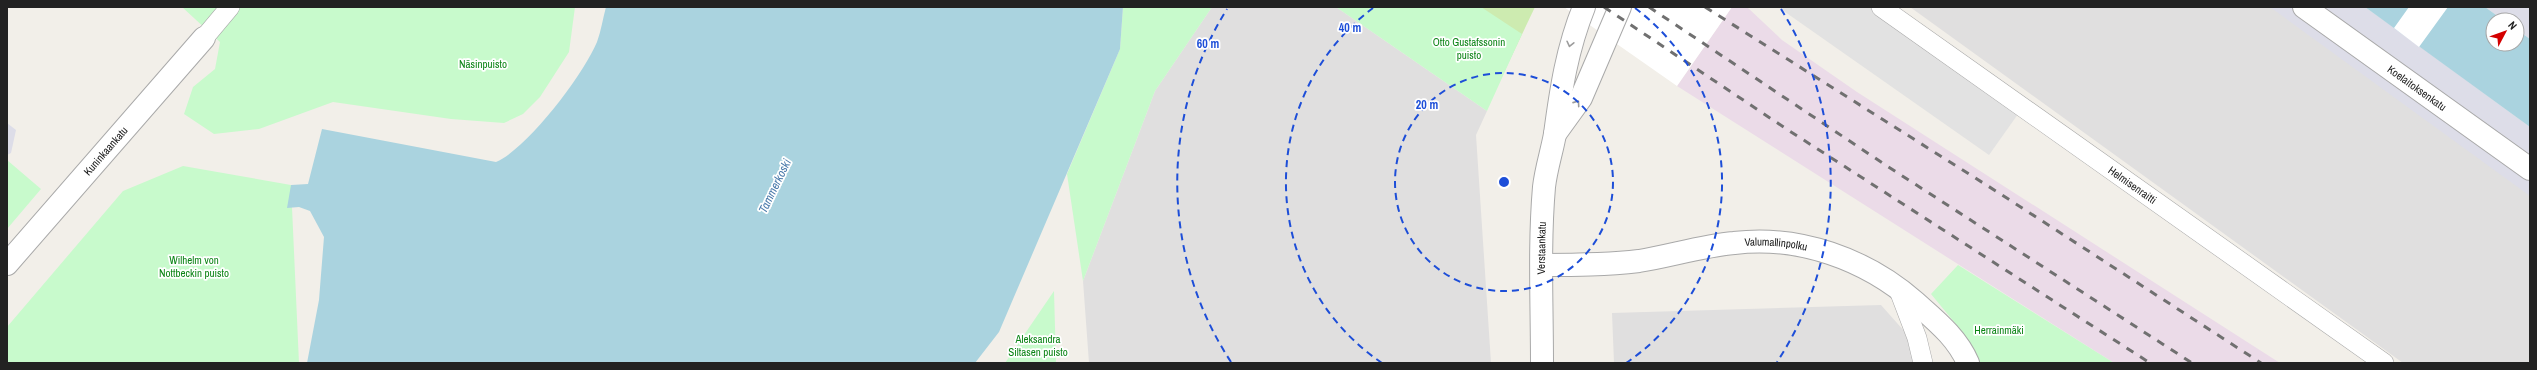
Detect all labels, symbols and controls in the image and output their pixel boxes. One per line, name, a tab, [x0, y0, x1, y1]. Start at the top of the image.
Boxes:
north arrow	[2485, 12, 2525, 52]
text: N	[2505, 18, 2520, 32]
text: 40 m	[1339, 20, 1361, 36]
park label: Otto Gustafssonin puisto	[1433, 35, 1505, 62]
text: 60 m	[1197, 36, 1219, 52]
one-way arrow	[1567, 40, 1575, 47]
park label: Näsinpuisto	[459, 57, 507, 71]
street label: Koelaitoksenkatu	[2385, 62, 2449, 114]
text: 20 m	[1416, 97, 1438, 113]
one-way arrow	[1572, 100, 1580, 107]
street label: Kuninkaankatu	[80, 124, 131, 178]
water label: Tammerkoski	[755, 156, 795, 216]
street label: Helmisenraitti	[2105, 163, 2159, 207]
centre of rings	[1497, 175, 1511, 189]
street label: Verstaankatu	[1534, 221, 1549, 274]
street label: Valumallinpolku	[1744, 234, 1809, 254]
park label: Wilhelm von Nottbeckin puisto	[159, 253, 229, 280]
park label: Herrainmäki	[1974, 323, 2024, 337]
park label: Aleksandra Siltasen puisto	[1008, 332, 1068, 359]

